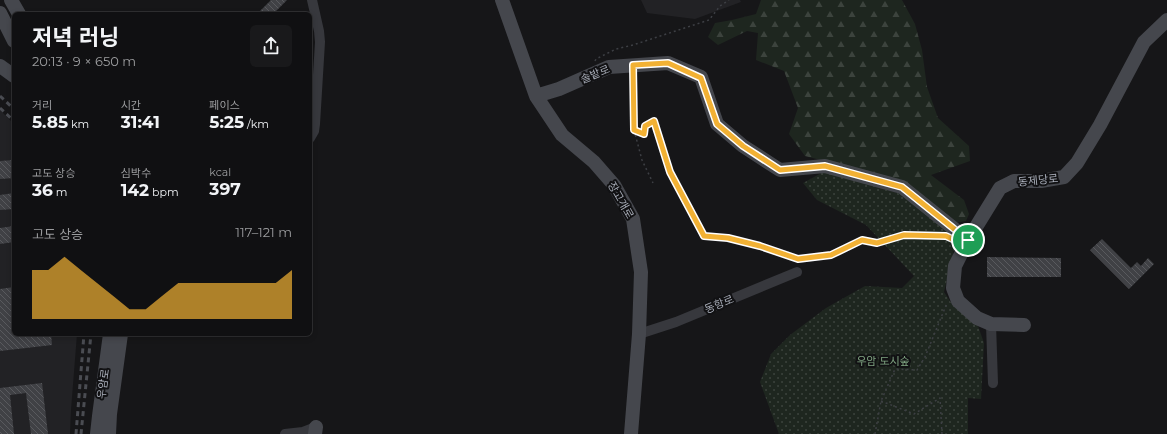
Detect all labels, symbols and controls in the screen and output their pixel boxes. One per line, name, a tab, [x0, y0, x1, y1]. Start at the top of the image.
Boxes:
text: 저녁 러닝	[32, 24, 119, 51]
button: share	[250, 25, 292, 67]
text: 20:13 · 9 × 650 m	[32, 53, 136, 69]
street label: 솔밭로	[578, 62, 612, 86]
text: 거리	[32, 98, 52, 112]
text: 시간	[121, 98, 141, 112]
text: 페이스	[209, 98, 240, 112]
text: 5.85	[32, 112, 68, 132]
text: 31:41	[121, 112, 160, 132]
text: 5:25	[209, 112, 244, 132]
text: km	[68, 117, 89, 131]
text: /km	[244, 117, 269, 131]
text: kcal	[209, 165, 231, 179]
text: 고도 상승	[32, 166, 75, 180]
text: 심박수	[121, 166, 151, 180]
street label: 동제당로	[1017, 171, 1059, 189]
text: 397	[209, 179, 241, 199]
street label: 장고개로	[605, 179, 637, 221]
text: 36	[32, 180, 53, 200]
text: 142	[121, 180, 149, 200]
text: m	[53, 185, 67, 199]
text: bpm	[149, 185, 179, 199]
pin	[951, 223, 985, 257]
text: 117–121 m	[235, 224, 292, 240]
text: 고도 상승	[32, 226, 83, 242]
icon: arrive	[957, 229, 979, 251]
street label: 동항로	[702, 292, 736, 316]
park label: 우암 도시숲	[856, 354, 910, 368]
street label: 우암로	[94, 368, 112, 400]

